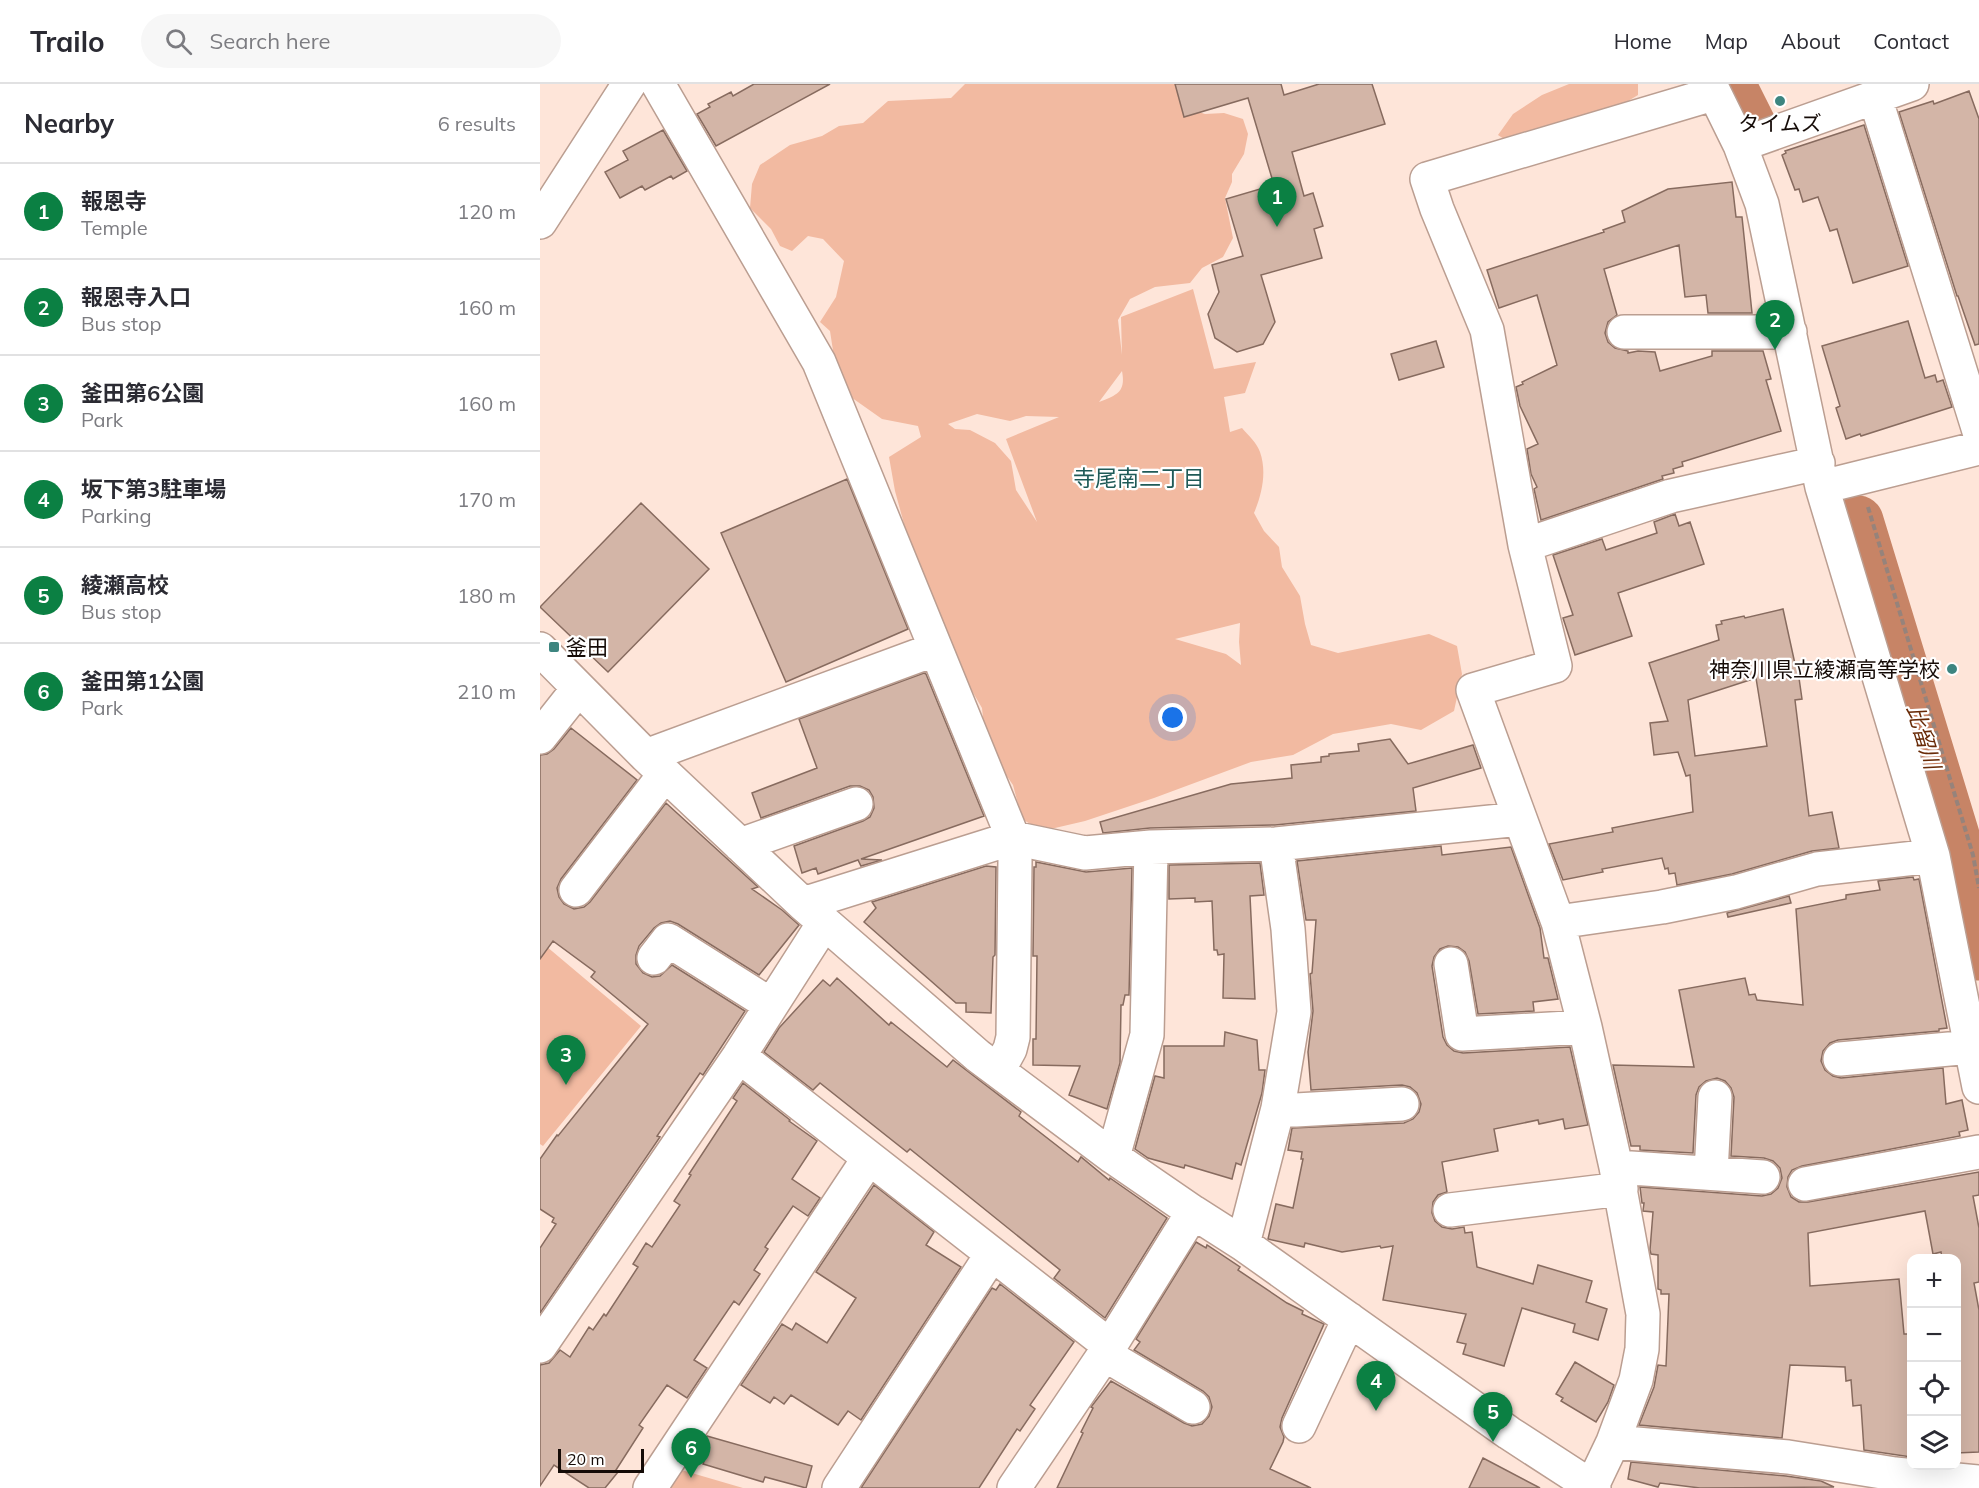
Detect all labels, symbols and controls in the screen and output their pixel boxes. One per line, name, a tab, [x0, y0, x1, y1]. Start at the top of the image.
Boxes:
search box	[141, 14, 561, 68]
text: Trailo	[30, 24, 105, 59]
icon: search	[162, 25, 195, 58]
text: Search here	[210, 27, 331, 55]
text: Home	[1614, 28, 1672, 54]
text: Map	[1705, 28, 1748, 54]
text: About	[1781, 28, 1840, 54]
text: Contact	[1873, 28, 1949, 54]
marker: タイムズ	[1773, 94, 1787, 108]
text: Nearby	[24, 107, 114, 140]
place label: タイムズ	[1738, 110, 1822, 136]
text: 6 results	[438, 111, 516, 136]
pin: 1	[1258, 178, 1296, 227]
text: 報恩寺	[81, 187, 147, 215]
text: 1	[38, 199, 50, 224]
text: 120 m	[457, 199, 516, 224]
text: Temple	[81, 215, 148, 240]
text: 報恩寺入口	[81, 283, 191, 311]
text: 2	[38, 295, 50, 320]
text: 160 m	[457, 295, 516, 320]
pin: 2	[1756, 300, 1794, 350]
text: Bus stop	[81, 311, 161, 336]
text: 釜田第6公園	[81, 379, 204, 407]
text: 3	[38, 391, 50, 416]
text: 160 m	[457, 391, 516, 416]
text: Park	[81, 407, 123, 432]
district label: 寺尾南二丁目	[1073, 464, 1205, 492]
text: 坂下第3駐車場	[81, 475, 226, 503]
text: 4	[38, 487, 50, 512]
text: 170 m	[457, 487, 516, 512]
text: Parking	[81, 503, 152, 528]
text: 綾瀬高校	[81, 571, 169, 599]
text: 5	[38, 583, 50, 608]
text: 180 m	[457, 583, 516, 608]
text: Bus stop	[81, 599, 161, 624]
place label: 釜田	[566, 634, 608, 660]
marker: 釜田	[547, 640, 561, 654]
place label: 神奈川県立綾瀬高等学校	[1709, 656, 1940, 682]
marker: 神奈川県立綾瀬高等学校	[1945, 662, 1959, 676]
text: 釜田第1公園	[81, 667, 204, 695]
text: 6	[38, 679, 50, 704]
text: 210 m	[457, 679, 516, 704]
text: Park	[81, 695, 123, 720]
water label: 比留川	[1901, 701, 1948, 775]
your location	[1158, 703, 1187, 732]
pin: 3	[546, 1036, 586, 1085]
map controls	[1907, 1254, 1961, 1470]
button: +	[1907, 1254, 1961, 1308]
button: −	[1907, 1308, 1961, 1362]
pin: 4	[1356, 1362, 1396, 1411]
button: locate	[1907, 1362, 1961, 1416]
pin: 5	[1474, 1392, 1512, 1442]
button: layers	[1907, 1416, 1961, 1470]
pin: 6	[672, 1428, 710, 1478]
scale bar	[558, 1446, 644, 1474]
text: 20 m	[567, 1449, 604, 1469]

